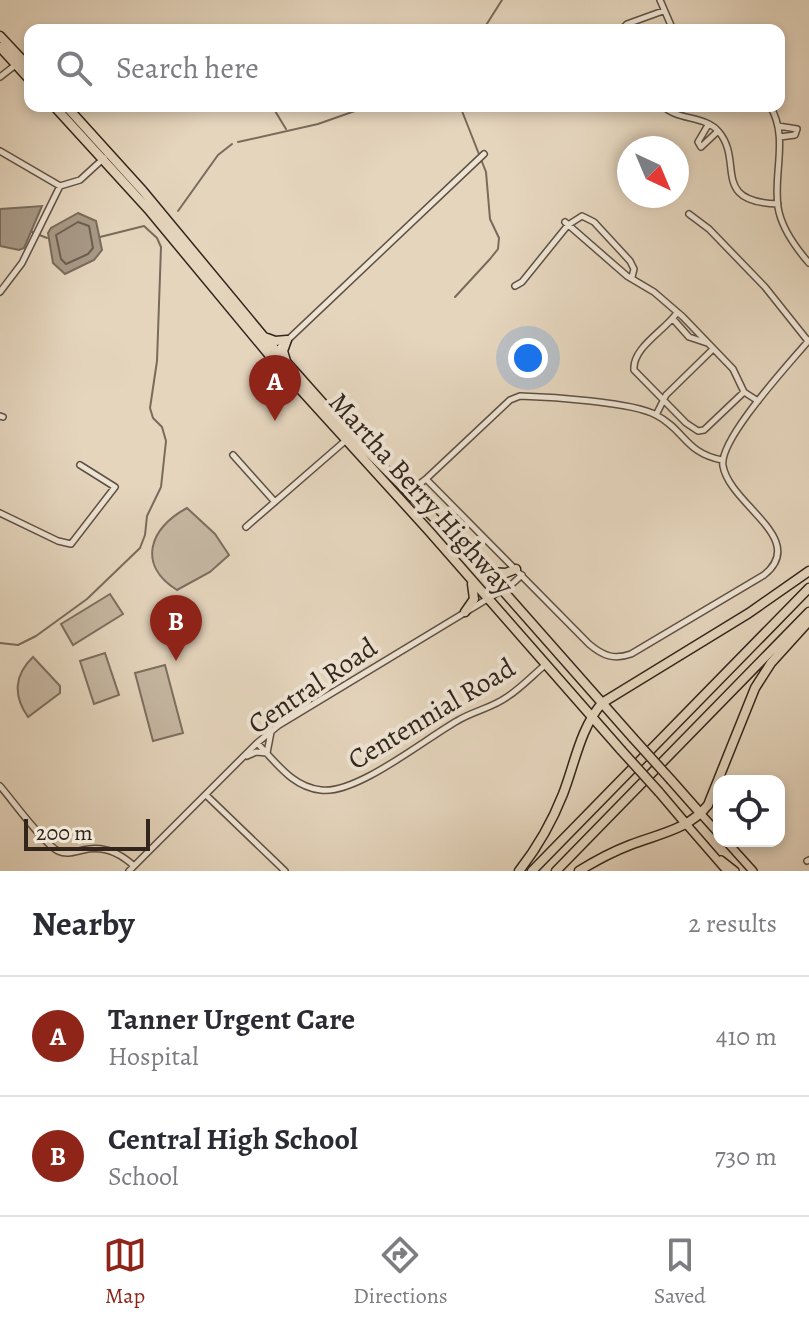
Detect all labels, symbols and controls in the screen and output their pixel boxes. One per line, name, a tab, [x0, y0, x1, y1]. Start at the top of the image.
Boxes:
search box	[24, 24, 785, 112]
icon: search	[52, 46, 96, 90]
text: Search here	[116, 48, 259, 88]
north arrow	[617, 136, 689, 208]
your location	[508, 338, 548, 378]
pin: A	[249, 355, 301, 421]
street label: Martha Berry Highway	[320, 384, 523, 603]
pin: B	[150, 595, 202, 661]
street label: Central Road	[240, 628, 385, 743]
street label: Centennial Road	[341, 648, 523, 779]
map controls	[713, 775, 785, 847]
button: locate	[713, 775, 785, 847]
scale bar	[24, 815, 150, 851]
text: 200 m	[36, 818, 93, 848]
text: Nearby	[32, 900, 135, 947]
text: 2 results	[688, 906, 777, 941]
text: Tanner Urgent Care	[108, 999, 355, 1039]
text: A	[50, 1019, 66, 1054]
text: 410 m	[716, 1019, 777, 1054]
text: Hospital	[108, 1039, 199, 1074]
text: Central High School	[108, 1119, 358, 1159]
text: B	[50, 1139, 66, 1174]
text: 730 m	[715, 1139, 777, 1174]
text: School	[108, 1159, 178, 1194]
tab: Map	[103, 1233, 147, 1311]
tab: Directions	[353, 1233, 448, 1311]
tab: Saved	[654, 1233, 706, 1311]

